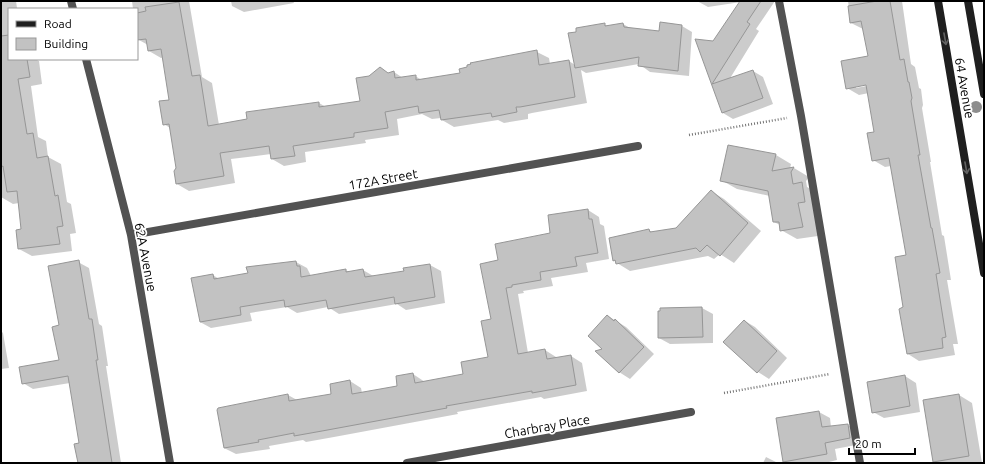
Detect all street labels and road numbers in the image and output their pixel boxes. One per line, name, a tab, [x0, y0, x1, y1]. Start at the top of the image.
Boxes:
street label: 64 Avenue	[953, 57, 977, 119]
street label: 172A Street	[347, 166, 419, 192]
street label: 62A Avenue	[132, 221, 160, 293]
street label: Charbray Place	[503, 412, 591, 440]

